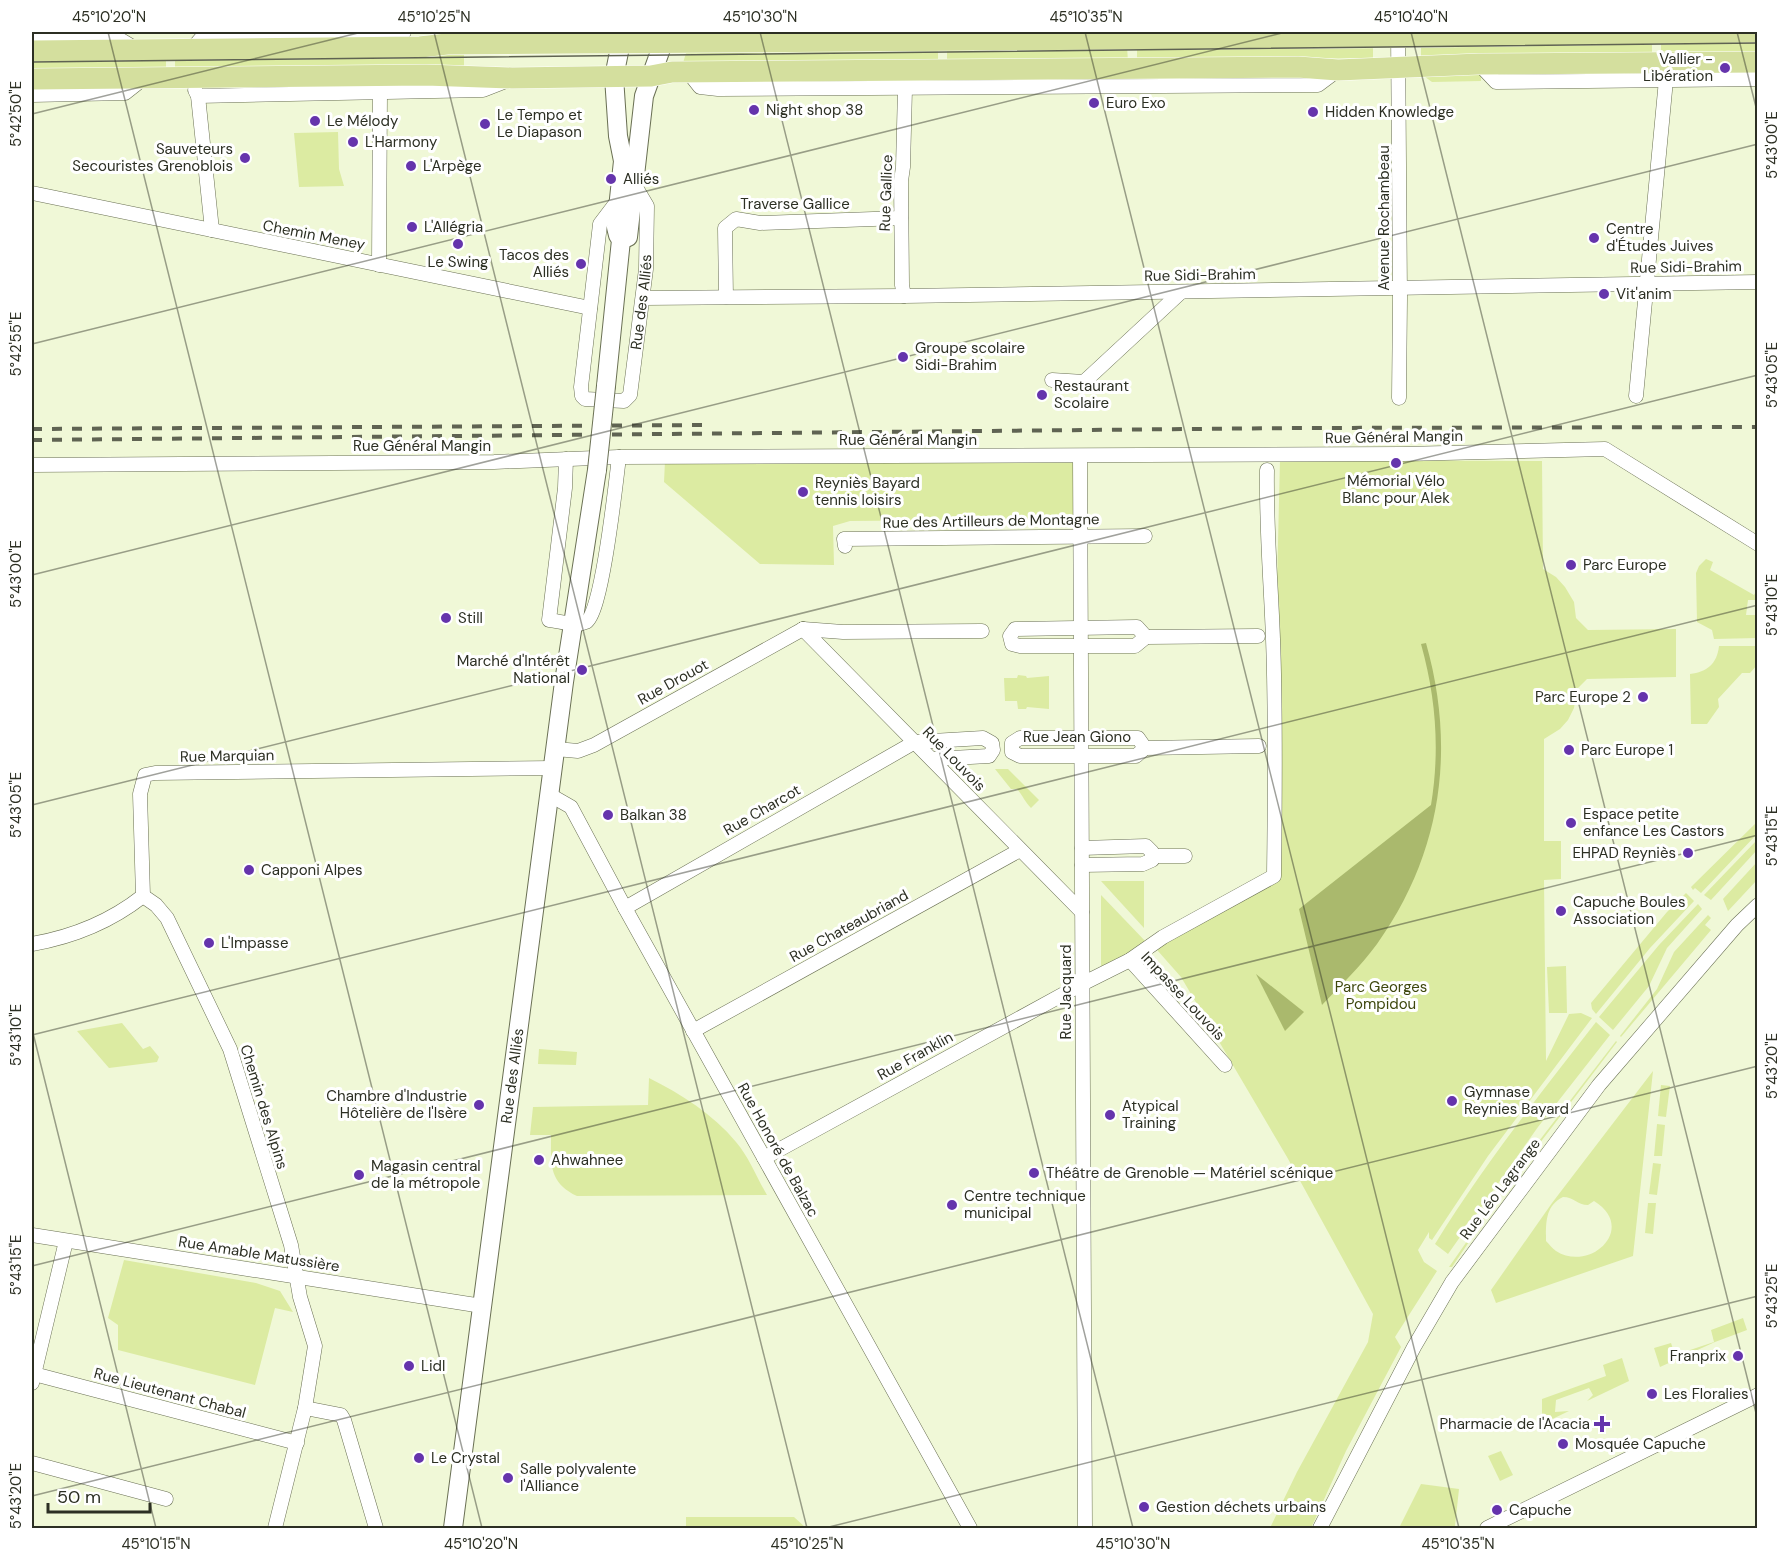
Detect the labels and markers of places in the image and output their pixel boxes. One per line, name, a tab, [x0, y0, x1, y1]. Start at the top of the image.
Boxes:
place label: Vallier - Libération	[1643, 49, 1713, 86]
marker: Vallier - Libération	[1718, 61, 1732, 75]
place label: Euro Exo	[1106, 93, 1166, 113]
marker: Euro Exo	[1087, 96, 1101, 110]
place label: Night shop 38	[766, 100, 863, 120]
place label: Hidden Knowledge	[1325, 102, 1454, 122]
marker: Night shop 38	[747, 103, 761, 117]
place label: Le Tempo et Le Diapason	[497, 105, 583, 142]
marker: Hidden Knowledge	[1306, 105, 1320, 119]
place label: Le Mélody	[327, 111, 399, 131]
marker: Le Mélody	[308, 114, 322, 128]
marker: Le Tempo et Le Diapason	[478, 117, 492, 131]
place label: L'Harmony	[365, 132, 438, 152]
marker: L'Harmony	[346, 135, 360, 149]
place label: Sauveteurs Secouristes Grenoblois	[72, 139, 233, 176]
marker: Sauveteurs Secouristes Grenoblois	[238, 151, 252, 165]
place label: L'Arpège	[423, 156, 481, 176]
marker: L'Arpège	[404, 159, 418, 173]
place label: Alliés	[623, 169, 659, 189]
marker: Alliés	[604, 172, 618, 186]
place label: L'Allégria	[424, 217, 483, 237]
place label: Centre d'Études Juives	[1606, 219, 1713, 256]
marker: L'Allégria	[405, 220, 419, 234]
marker: Centre d'Études Juives	[1587, 231, 1601, 245]
marker: Le Swing	[451, 237, 465, 251]
place label: Tacos des Alliés	[499, 245, 569, 282]
place label: Le Swing	[428, 252, 488, 272]
marker: Tacos des Alliés	[574, 257, 588, 271]
place label: Vit'anim	[1616, 284, 1672, 304]
marker: Vit'anim	[1597, 287, 1611, 301]
place label: Groupe scolaire Sidi-Brahim	[915, 338, 1025, 375]
marker: Groupe scolaire Sidi-Brahim	[896, 350, 910, 364]
place label: Restaurant Scolaire	[1054, 376, 1129, 413]
marker: Restaurant Scolaire	[1035, 388, 1049, 402]
marker: Mémorial Vélo Blanc pour Alek	[1389, 456, 1403, 470]
place label: Mémorial Vélo Blanc pour Alek	[1342, 471, 1450, 508]
place label: Reyniès Bayard tennis loisirs	[815, 473, 920, 510]
marker: Reyniès Bayard tennis loisirs	[796, 485, 810, 499]
place label: Parc Europe	[1583, 555, 1667, 575]
marker: Parc Europe	[1564, 558, 1578, 572]
place label: Still	[458, 608, 483, 628]
marker: Still	[439, 611, 453, 625]
place label: Marché d'Intérêt National	[457, 651, 570, 688]
marker: Marché d'Intérêt National	[575, 663, 589, 677]
place label: Parc Europe 2	[1535, 687, 1631, 707]
marker: Parc Europe 2	[1636, 690, 1650, 704]
place label: Parc Europe 1	[1581, 740, 1673, 760]
marker: Parc Europe 1	[1562, 743, 1576, 757]
place label: Espace petite enfance Les Castors	[1583, 804, 1724, 841]
place label: Balkan 38	[620, 805, 687, 825]
marker: Balkan 38	[601, 808, 615, 822]
marker: Espace petite enfance Les Castors	[1564, 816, 1578, 830]
place label: EHPAD Reyniès	[1572, 843, 1676, 863]
marker: EHPAD Reyniès	[1681, 846, 1695, 860]
place label: Capponi Alpes	[261, 860, 363, 880]
marker: Capponi Alpes	[242, 863, 256, 877]
place label: Capuche Boules Association	[1573, 892, 1686, 929]
marker: Capuche Boules Association	[1554, 904, 1568, 918]
place label: L'Impasse	[221, 933, 288, 953]
marker: L'Impasse	[202, 936, 216, 950]
place label: Gymnase Reynies Bayard	[1464, 1082, 1569, 1119]
place label: Chambre d'Industrie Hôtelière de l'Isère	[326, 1086, 467, 1123]
marker: Gymnase Reynies Bayard	[1445, 1094, 1459, 1108]
place label: Atypical Training	[1122, 1096, 1179, 1133]
marker: Chambre d'Industrie Hôtelière de l'Isère	[472, 1098, 486, 1112]
marker: Atypical Training	[1103, 1108, 1117, 1122]
place label: Ahwahnee	[551, 1150, 623, 1170]
marker: Ahwahnee	[532, 1153, 546, 1167]
place label: Magasin central de la métropole	[371, 1156, 481, 1193]
place label: Théâtre de Grenoble — Matériel scénique	[1046, 1163, 1333, 1183]
marker: Théâtre de Grenoble — Matériel scénique	[1027, 1166, 1041, 1180]
marker: Magasin central de la métropole	[352, 1168, 366, 1182]
place label: Centre technique municipal	[964, 1186, 1086, 1223]
marker: Centre technique municipal	[945, 1198, 959, 1212]
place label: Franprix	[1670, 1346, 1727, 1366]
marker: Franprix	[1731, 1349, 1745, 1363]
place label: Lidl	[421, 1356, 445, 1376]
marker: Lidl	[402, 1359, 416, 1373]
place label: Les Floralies	[1664, 1384, 1749, 1404]
marker: Les Floralies	[1645, 1387, 1659, 1401]
place label: Pharmacie de l'Acacia	[1439, 1414, 1590, 1434]
marker: Pharmacie de l'Acacia	[1595, 1417, 1609, 1431]
place label: Mosquée Capuche	[1575, 1434, 1706, 1454]
marker: Mosquée Capuche	[1556, 1437, 1570, 1451]
place label: Le Crystal	[431, 1448, 500, 1468]
marker: Le Crystal	[412, 1451, 426, 1465]
place label: Salle polyvalente l'Alliance	[520, 1459, 636, 1496]
marker: Salle polyvalente l'Alliance	[501, 1471, 515, 1485]
place label: Gestion déchets urbains	[1156, 1497, 1326, 1517]
marker: Gestion déchets urbains	[1137, 1500, 1151, 1514]
place label: Capuche	[1509, 1500, 1572, 1520]
marker: Capuche	[1490, 1503, 1504, 1517]

